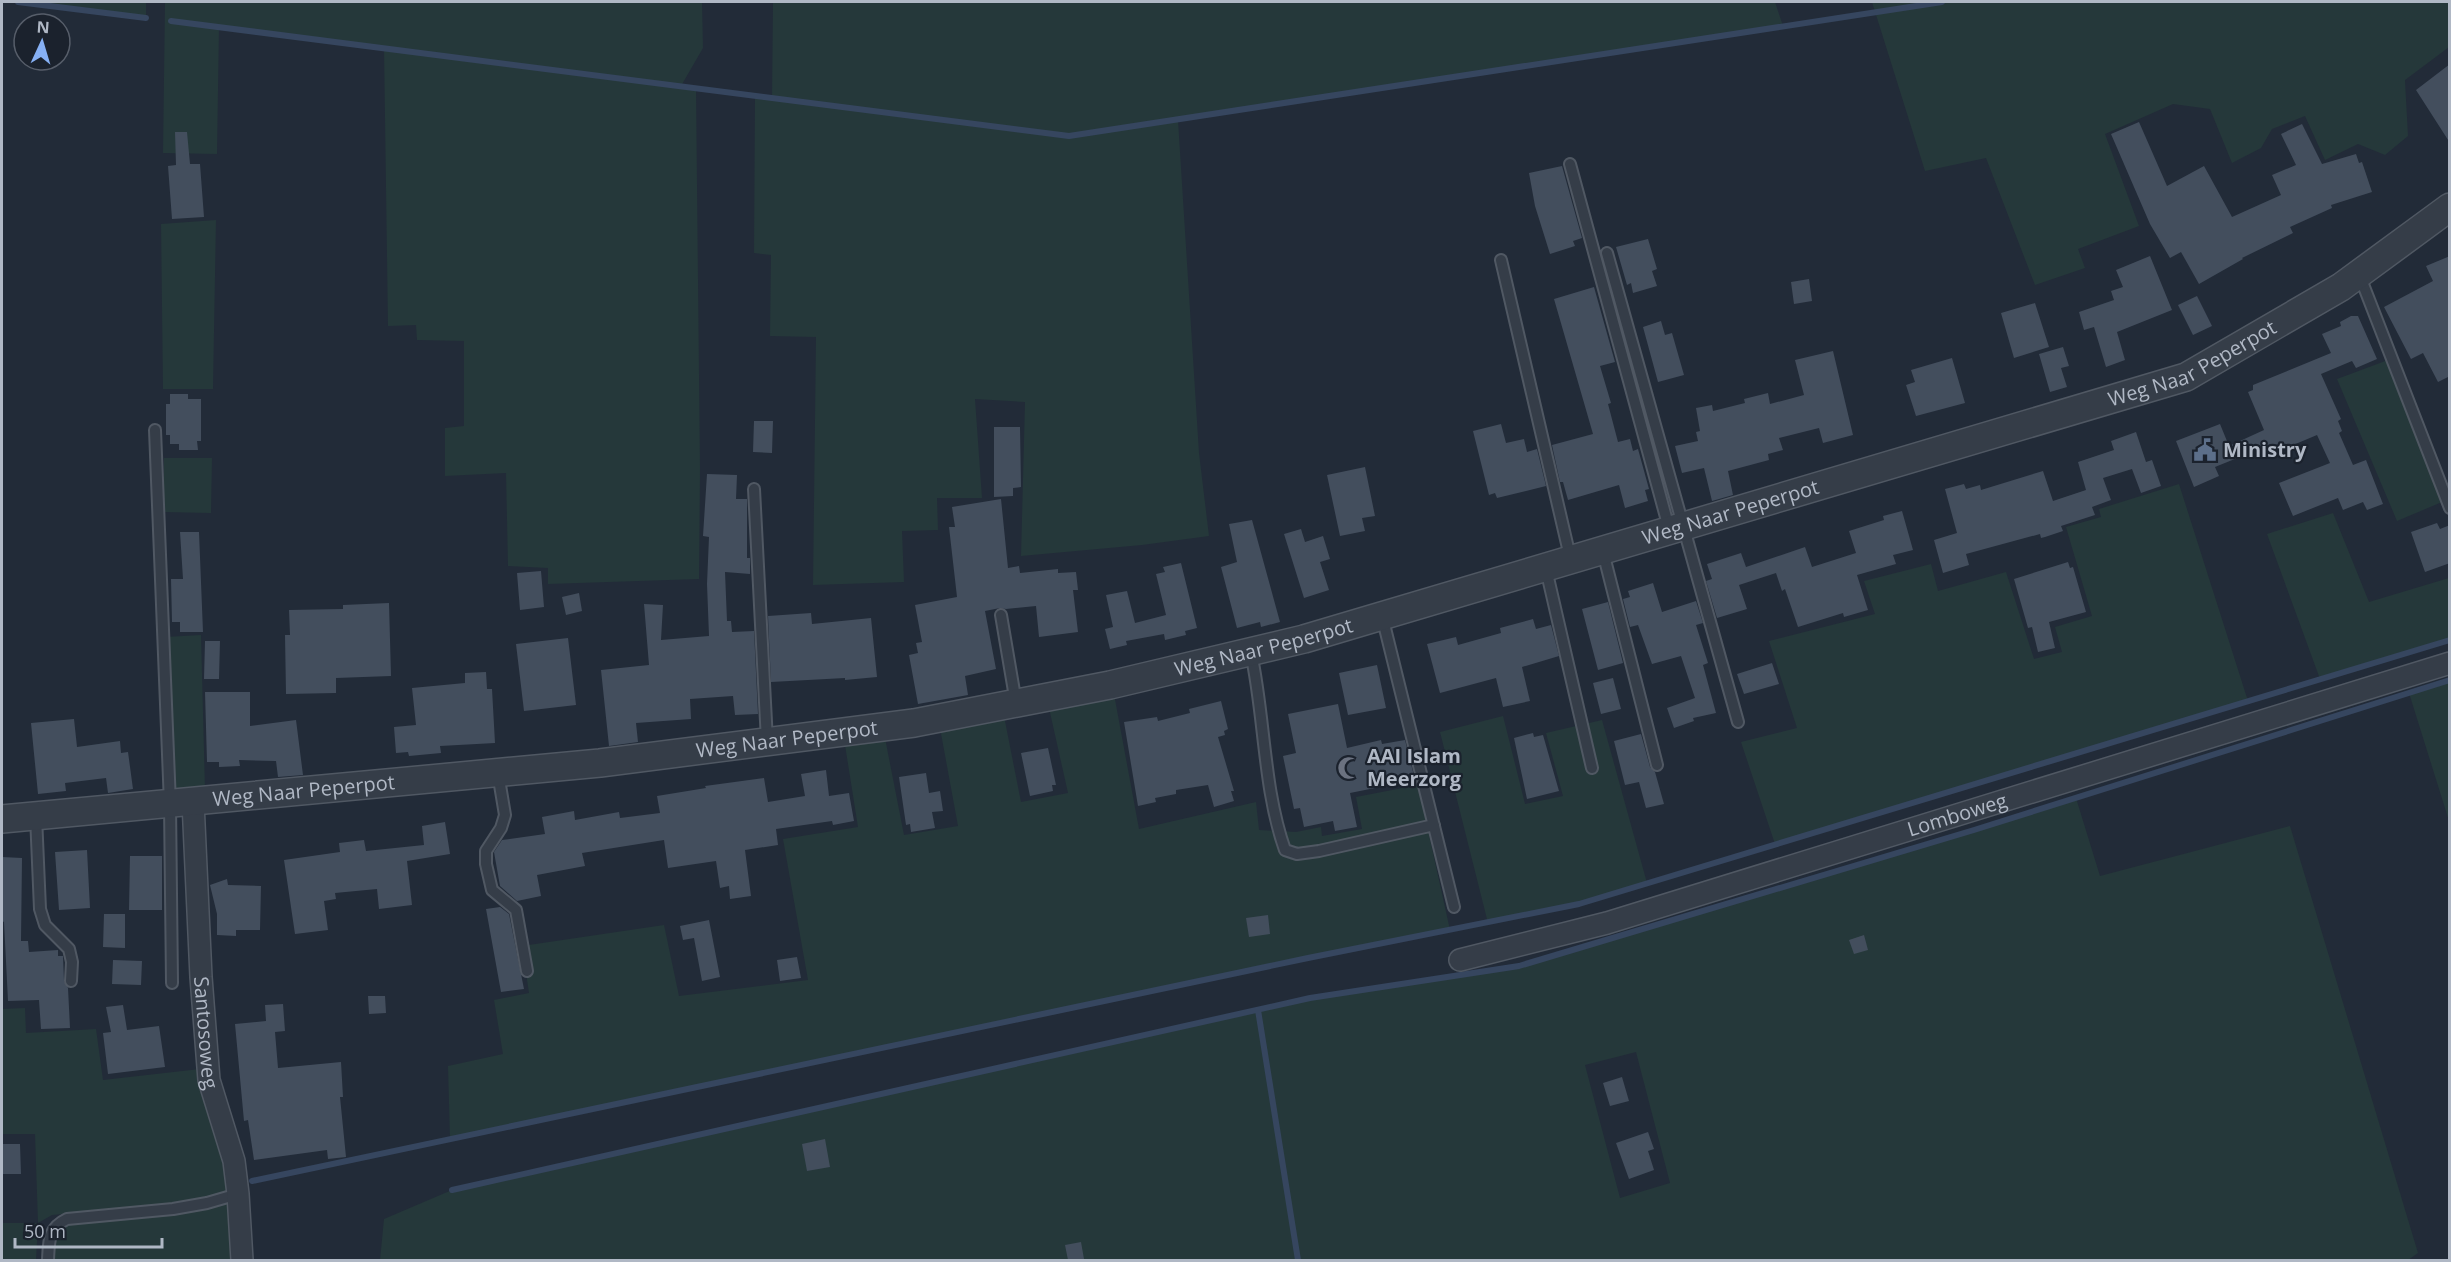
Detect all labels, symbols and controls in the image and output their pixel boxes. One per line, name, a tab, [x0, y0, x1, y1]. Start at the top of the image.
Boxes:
north arrow	[12, 12, 72, 72]
text: N	[36, 16, 50, 38]
street label: Weg Naar Peperpot	[2105, 314, 2281, 412]
place label: Ministry	[2223, 436, 2307, 463]
public building icon: Ministry	[2192, 437, 2218, 463]
street label: Weg Naar Peperpot	[1639, 473, 1822, 551]
street label: Weg Naar Peperpot	[1172, 611, 1356, 682]
street label: Weg Naar Peperpot	[694, 714, 879, 764]
place label: AAI Islam Meerzorg	[1367, 742, 1462, 792]
mosque icon: AAI Islam Meerzorg	[1336, 755, 1362, 781]
street label: Weg Naar Peperpot	[211, 768, 396, 812]
street label: Lomboweg	[1904, 786, 2010, 843]
street label: Santosoweg	[188, 975, 225, 1092]
scale bar	[15, 1211, 162, 1249]
text: 50 m	[24, 1219, 66, 1243]

